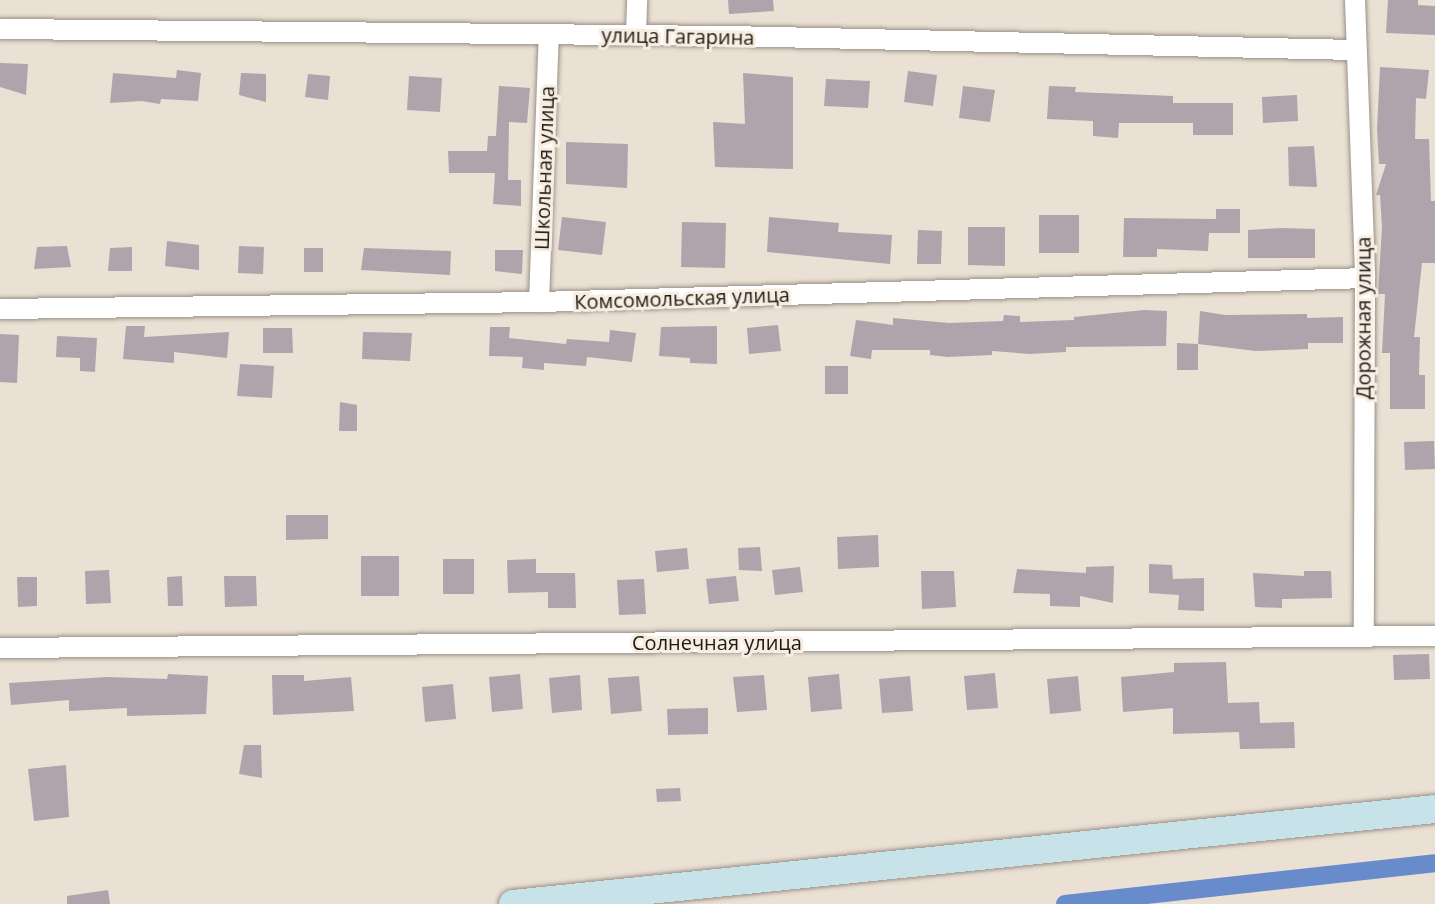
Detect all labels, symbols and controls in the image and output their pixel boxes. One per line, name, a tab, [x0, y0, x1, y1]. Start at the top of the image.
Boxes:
street label: улица Гагарина	[601, 23, 755, 49]
street label: Школьная улица	[529, 86, 559, 250]
street label: Дорожная улица	[1351, 237, 1375, 399]
street label: Комсомольская улица	[574, 282, 790, 314]
street label: Солнечная улица	[632, 630, 802, 654]

